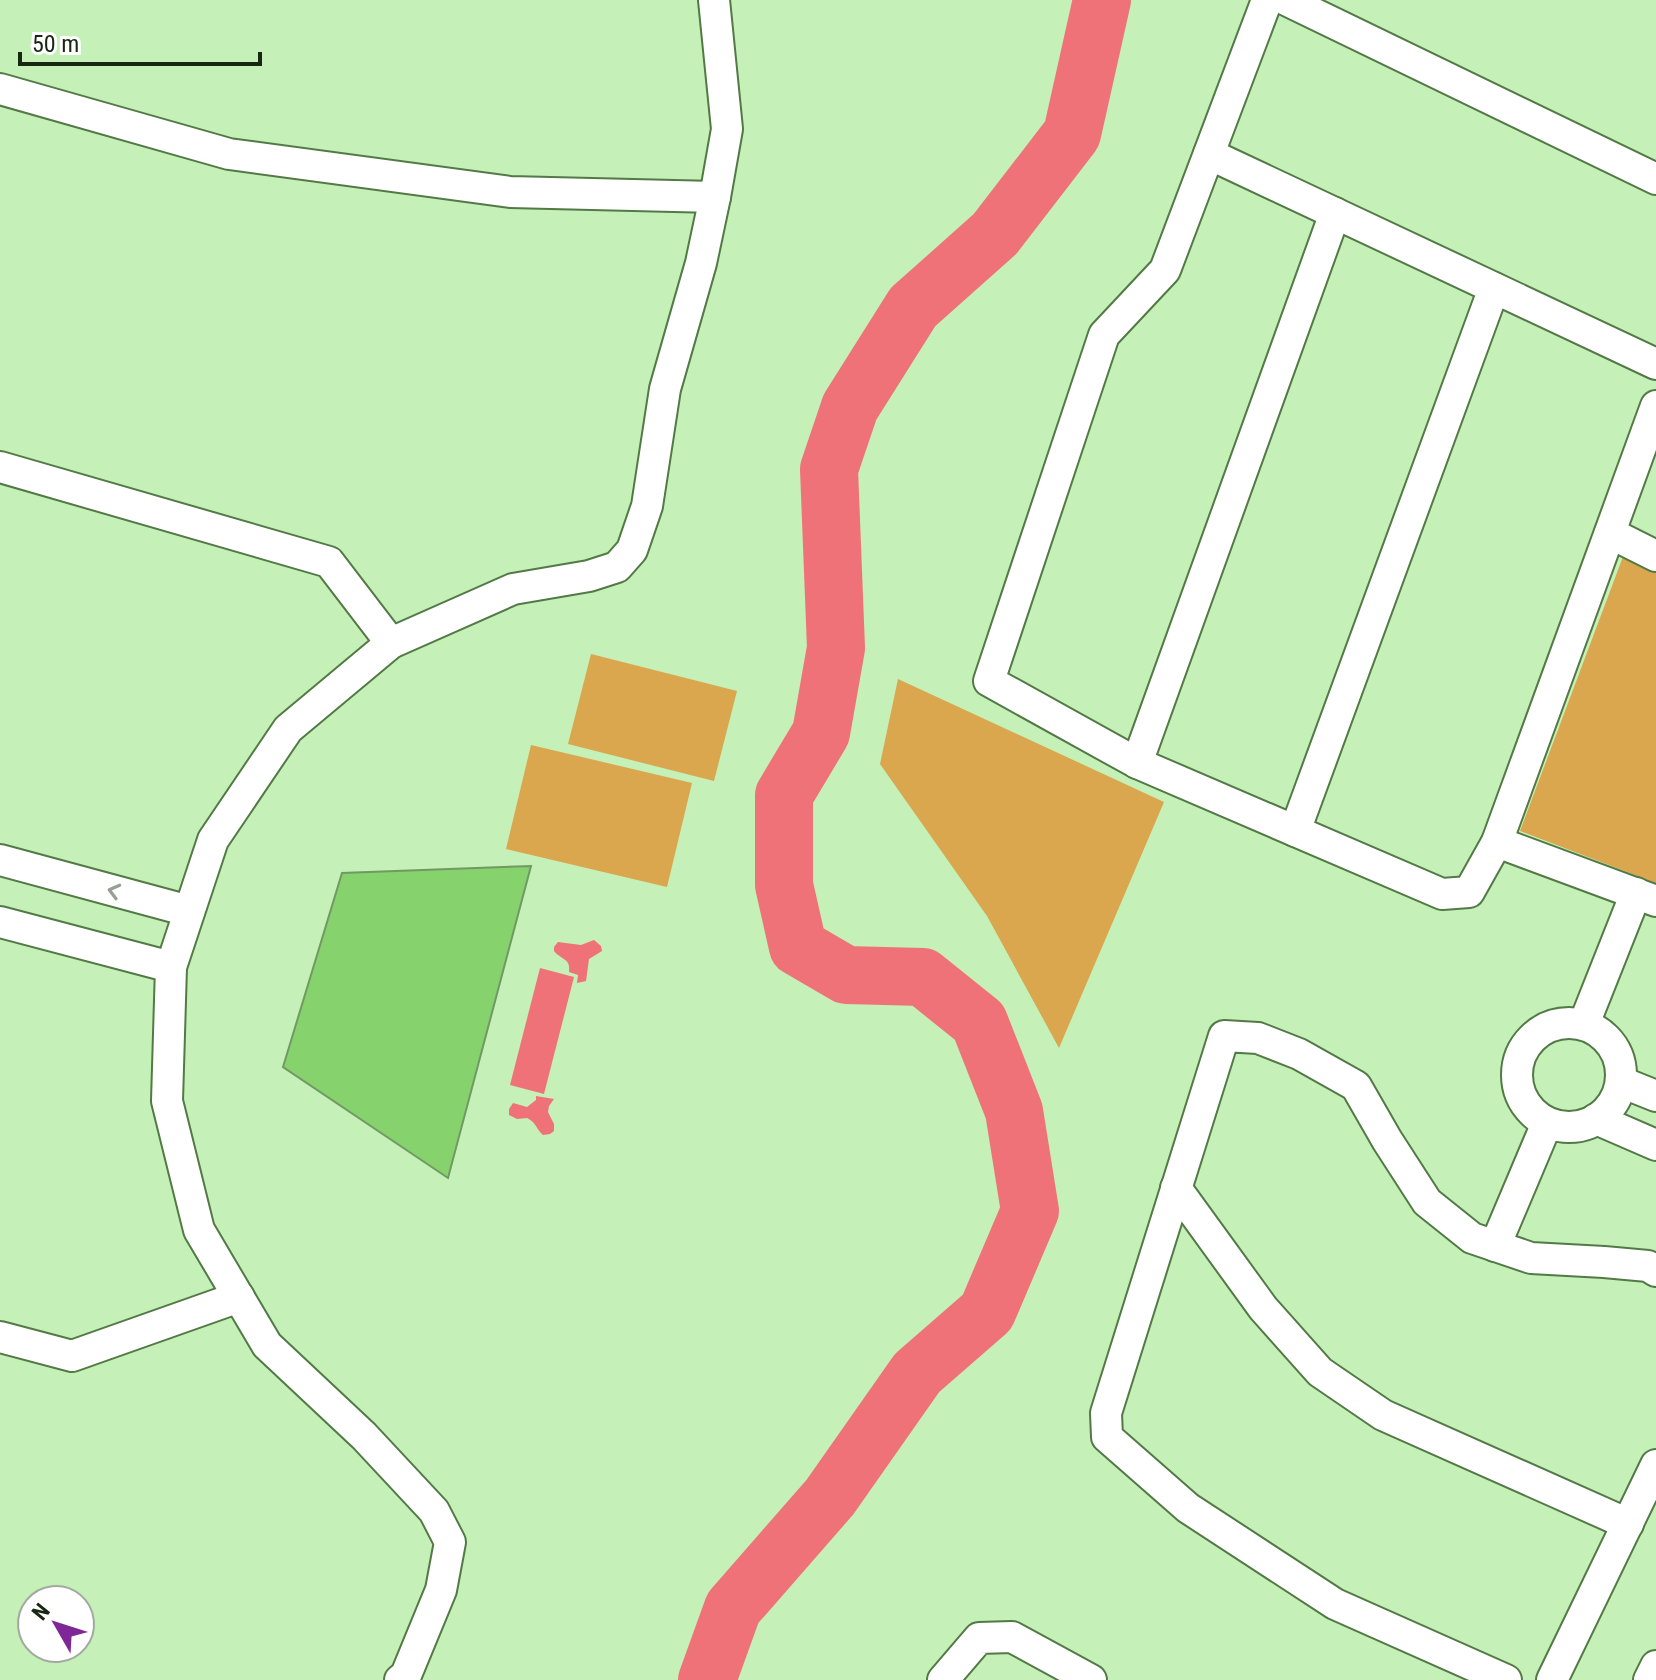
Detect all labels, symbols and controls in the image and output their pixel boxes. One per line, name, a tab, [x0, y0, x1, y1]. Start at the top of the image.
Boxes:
scale bar	[20, 16, 260, 66]
text: 50 m	[32, 30, 79, 58]
one-way arrow	[108, 883, 122, 900]
north arrow	[16, 1584, 96, 1664]
text: N	[27, 1599, 55, 1625]

